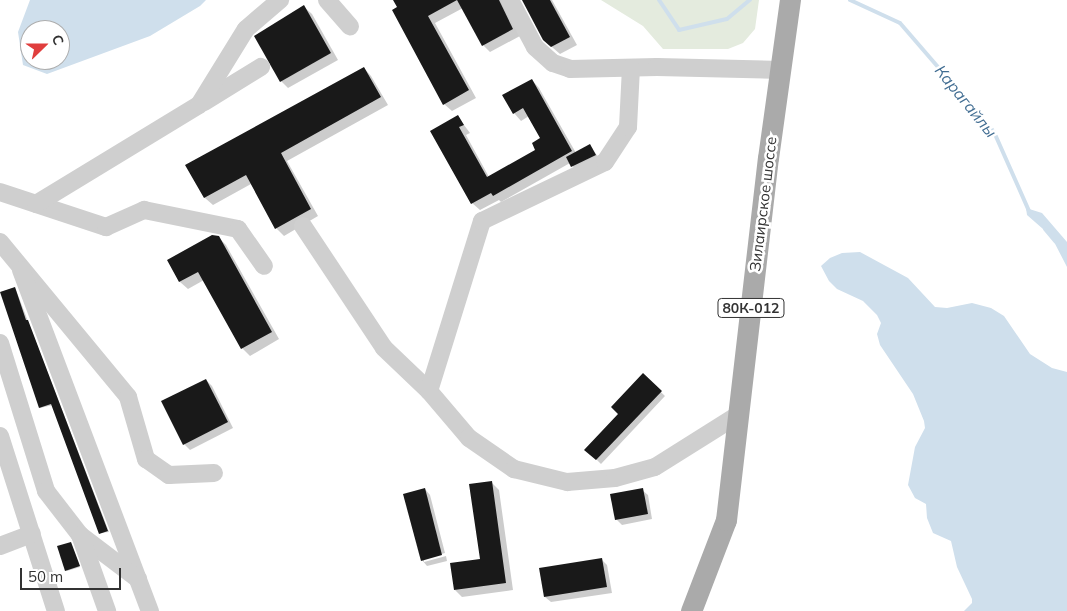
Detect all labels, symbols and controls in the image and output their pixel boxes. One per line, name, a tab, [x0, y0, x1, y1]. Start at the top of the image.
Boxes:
north arrow	[20, 20, 70, 70]
text: С	[48, 32, 68, 48]
water label: Карагайлы	[931, 61, 1001, 141]
street label: Зилаирское шоссе	[746, 136, 780, 272]
road number: 80К-012	[717, 296, 785, 320]
scale bar	[22, 558, 124, 590]
text: 50 m	[28, 567, 63, 586]

